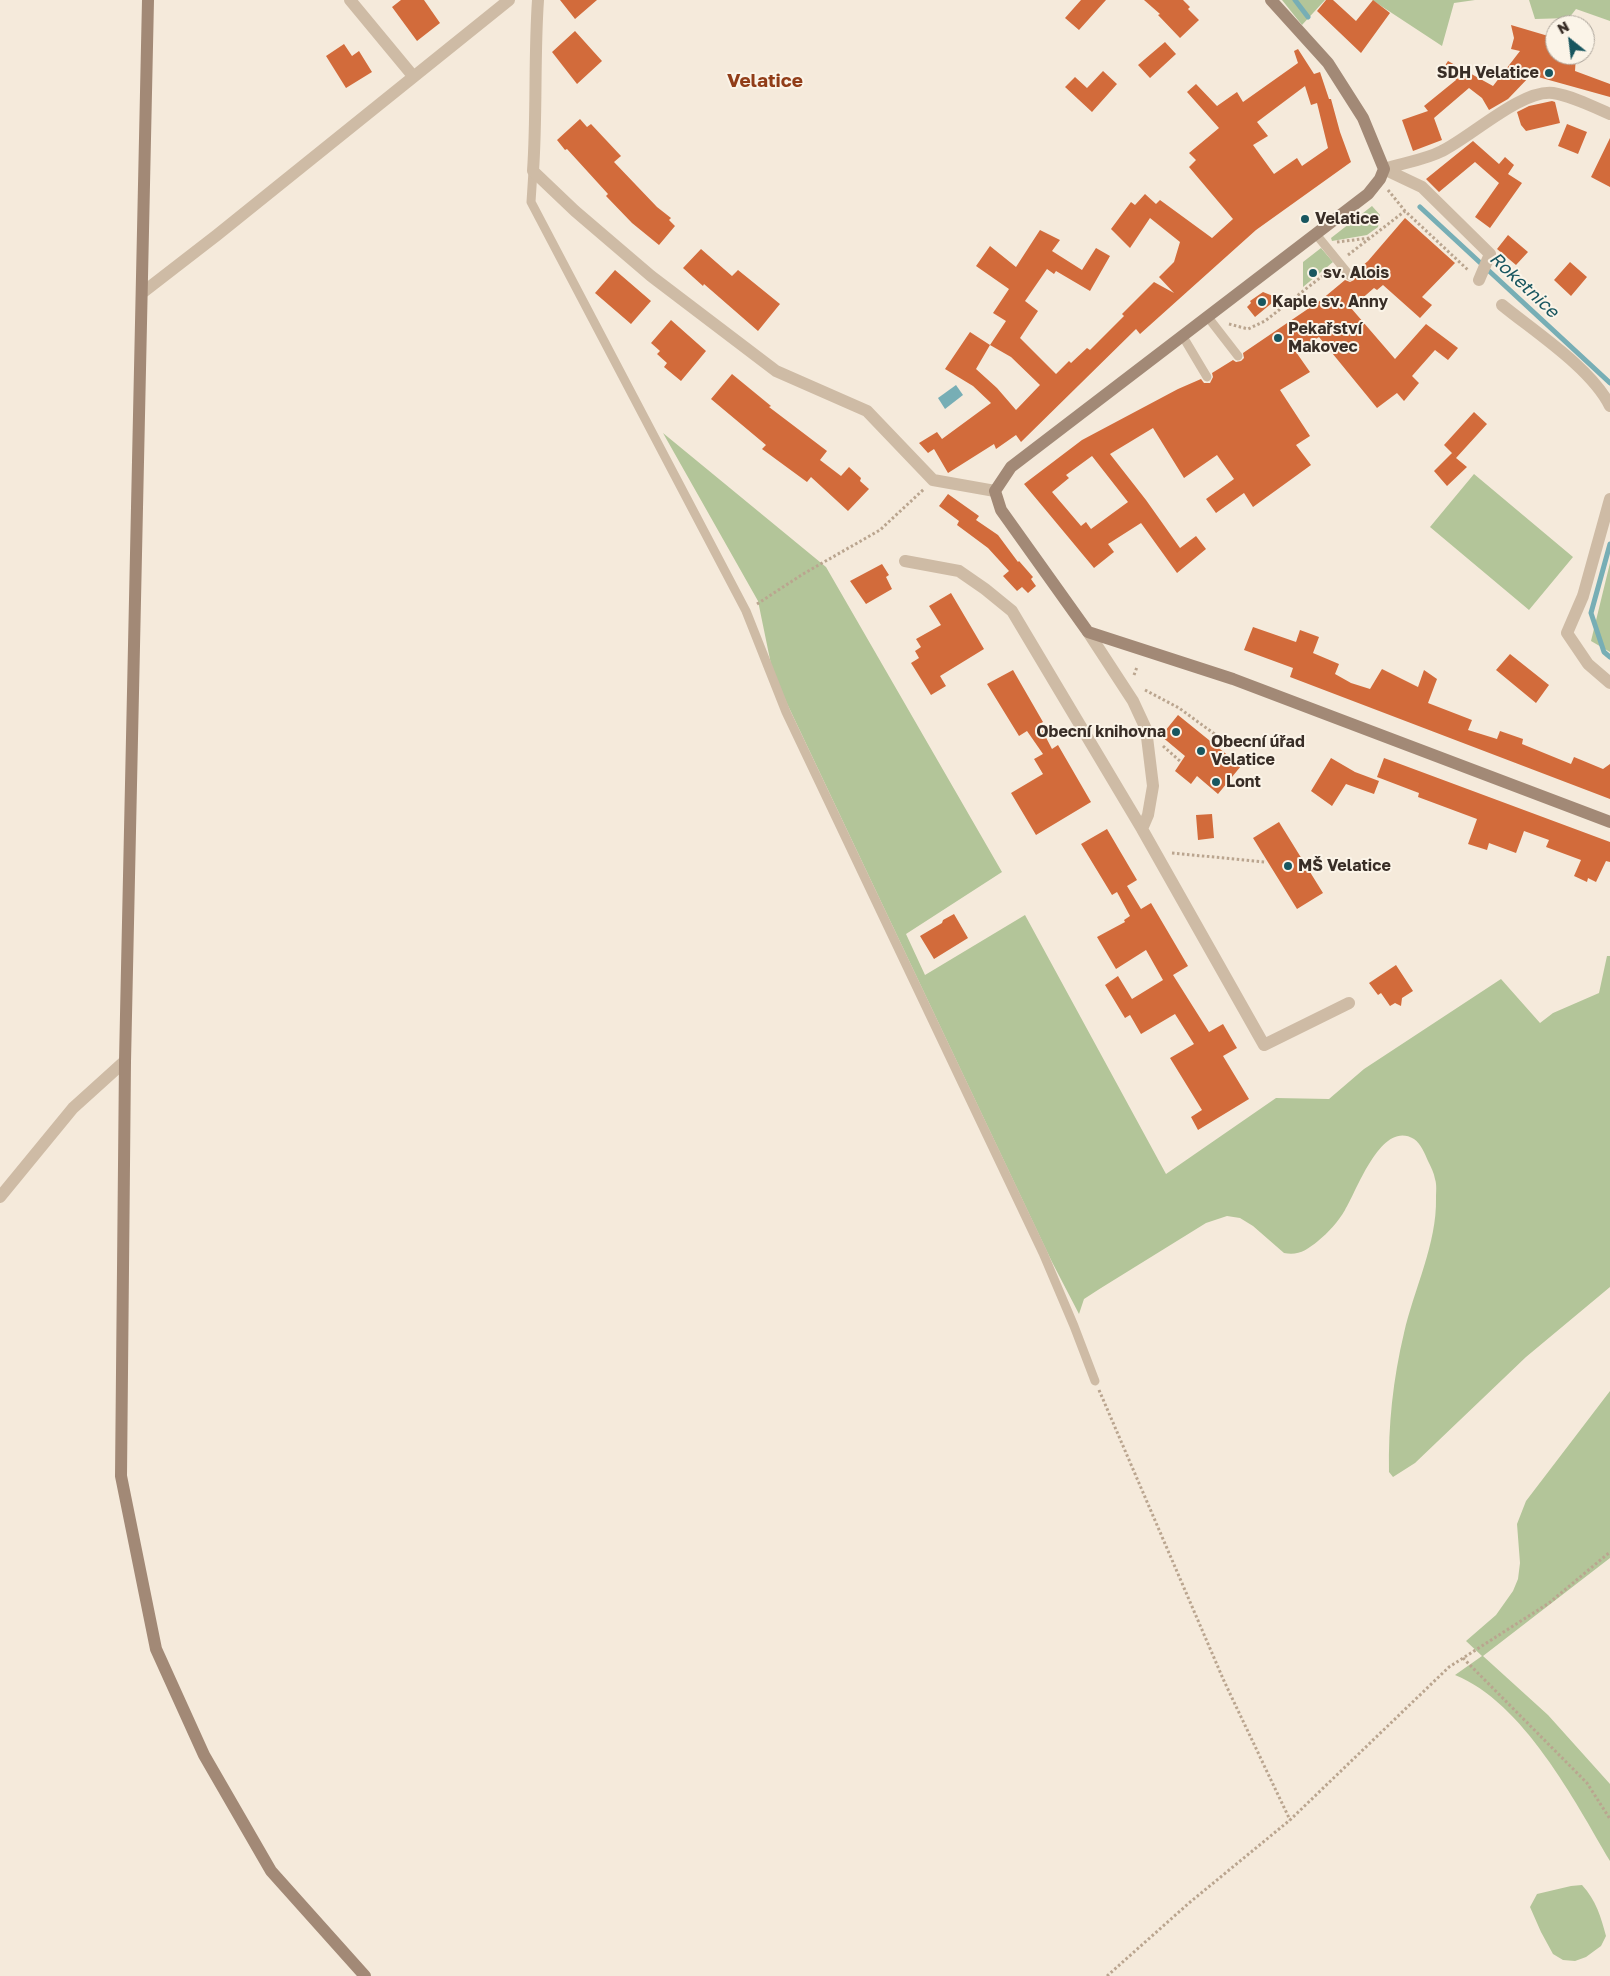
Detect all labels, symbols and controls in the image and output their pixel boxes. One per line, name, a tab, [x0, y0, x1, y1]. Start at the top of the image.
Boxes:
north arrow	[1545, 15, 1595, 65]
text: N	[1554, 17, 1572, 37]
place label: SDH Velatice	[1437, 63, 1539, 83]
marker: SDH Velatice	[1543, 67, 1555, 79]
district label: Velatice	[727, 70, 803, 92]
place label: Velatice	[1315, 209, 1379, 229]
marker: Velatice	[1299, 213, 1311, 225]
water label: Roketnice	[1485, 248, 1563, 322]
place label: sv. Alois	[1323, 263, 1389, 283]
marker: sv. Alois	[1307, 267, 1319, 279]
place label: Kaple sv. Anny	[1272, 292, 1388, 312]
marker: Kaple sv. Anny	[1256, 296, 1268, 308]
place label: Pekařství Makovec	[1288, 319, 1362, 357]
marker: Pekařství Makovec	[1272, 332, 1284, 344]
place label: Obecní knihovna	[1036, 722, 1166, 742]
marker: Obecní knihovna	[1170, 726, 1182, 738]
place label: Obecní úřad Velatice	[1211, 732, 1305, 770]
marker: Obecní úřad Velatice	[1195, 745, 1207, 757]
place label: Lont	[1226, 772, 1261, 792]
marker: Lont	[1210, 776, 1222, 788]
place label: MŠ Velatice	[1298, 856, 1391, 876]
marker: MŠ Velatice	[1282, 860, 1294, 872]

